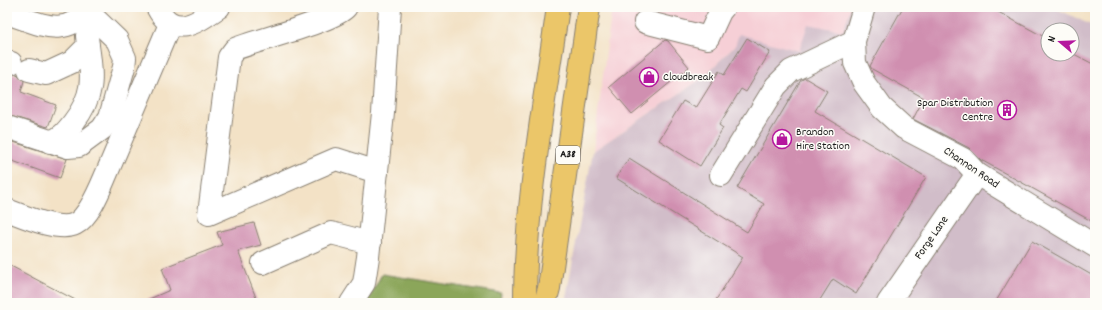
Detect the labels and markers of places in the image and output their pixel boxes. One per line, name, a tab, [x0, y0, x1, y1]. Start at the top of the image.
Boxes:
shop icon: Cloudbreak	[638, 66, 660, 88]
place label: Cloudbreak	[663, 69, 713, 86]
place label: Spar Distribution Centre	[917, 95, 993, 126]
building icon: Spar Distribution Centre	[996, 99, 1018, 121]
place label: Brandon Hire Station	[796, 124, 850, 155]
shop icon: Brandon Hire Station	[771, 128, 793, 150]

